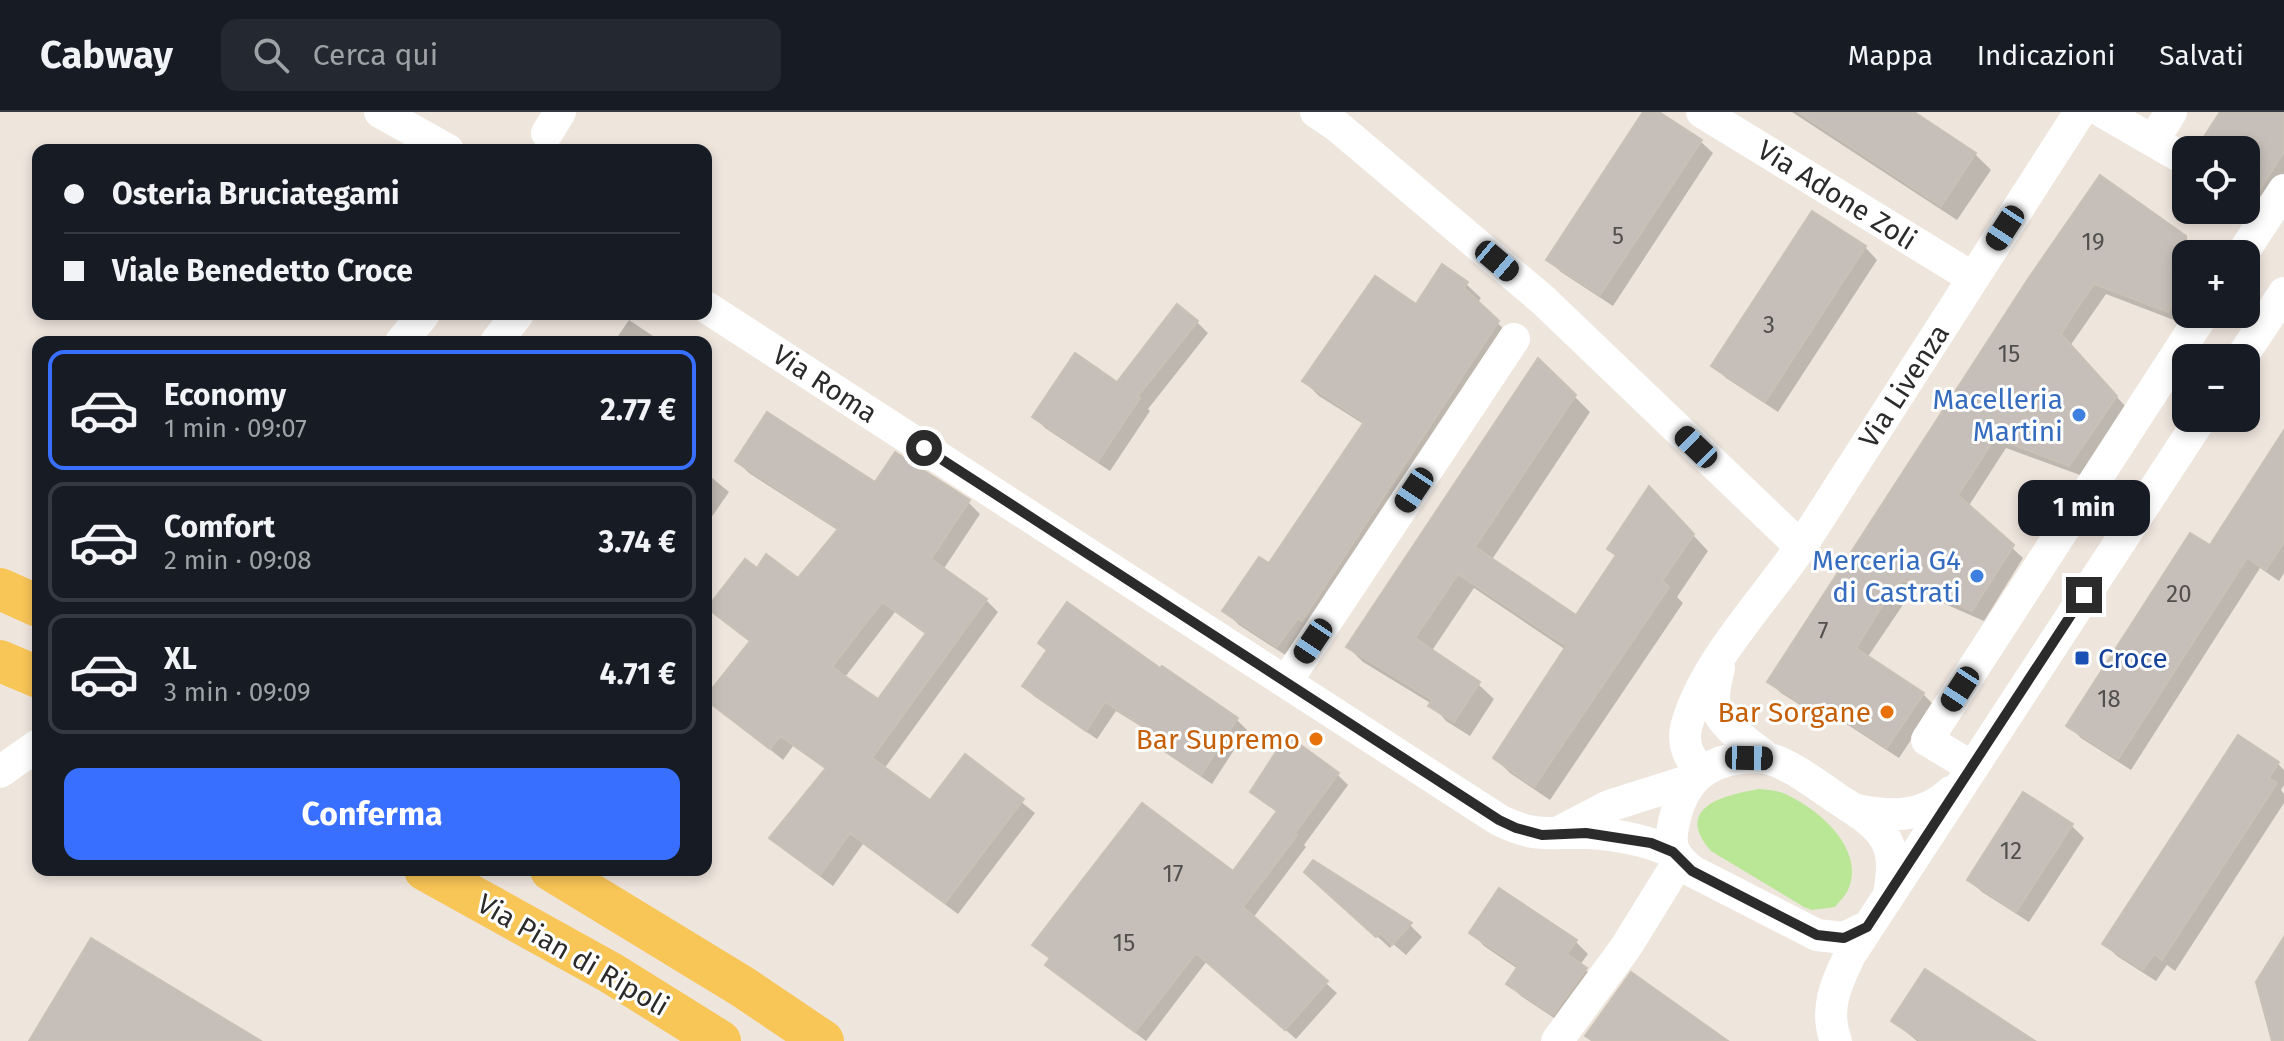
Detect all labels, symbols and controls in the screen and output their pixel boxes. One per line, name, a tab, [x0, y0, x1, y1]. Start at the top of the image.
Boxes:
search box	[221, 19, 781, 91]
text: Cabway	[40, 32, 173, 78]
icon: search	[249, 33, 293, 77]
text: Cerca qui	[313, 37, 438, 73]
text: Mappa	[1848, 39, 1933, 72]
text: Indicazioni	[1977, 39, 2115, 72]
text: Salvati	[2159, 39, 2244, 72]
street label: Via Adone Zoli	[1752, 133, 1922, 257]
map controls	[2172, 136, 2260, 432]
button: locate	[2172, 136, 2260, 224]
text: Osteria Bruciategami	[112, 176, 400, 212]
car	[1982, 201, 2028, 255]
house number: 5	[1612, 222, 1624, 250]
house number: 19	[2082, 228, 2105, 256]
car	[1471, 236, 1523, 286]
button: +	[2172, 240, 2260, 328]
text: Viale Benedetto Croce	[112, 253, 413, 289]
house number: 3	[1763, 311, 1775, 339]
street label: Via Livenza	[1852, 318, 1956, 454]
street label: Via Roma	[766, 338, 884, 430]
house number: 15	[1998, 340, 2020, 368]
button: −	[2172, 344, 2260, 432]
icon: car	[68, 374, 140, 446]
text: Economy	[164, 377, 286, 413]
place label: Macelleria Martini	[1932, 383, 2063, 448]
text: 2.77 €	[600, 392, 676, 428]
marker: Macelleria Martini	[2070, 406, 2088, 424]
text: 1 min · 09:07	[164, 413, 307, 444]
car	[1670, 422, 1722, 472]
route start	[906, 430, 942, 466]
car	[1391, 463, 1437, 517]
callout: 1 min	[2018, 479, 2150, 535]
text: 1 min	[2053, 492, 2115, 523]
icon: car	[68, 506, 140, 578]
text: Comfort	[164, 509, 275, 545]
text: 3.74 €	[599, 524, 676, 560]
place label: Merceria G4 di Castrati	[1812, 544, 1961, 609]
text: 2 min · 09:08	[164, 545, 312, 576]
marker: Merceria G4 di Castrati	[1968, 567, 1986, 585]
route end	[2066, 577, 2102, 613]
house number: 20	[2166, 580, 2192, 608]
car	[1290, 614, 1336, 668]
house number: 7	[1818, 617, 1828, 645]
icon: car	[68, 638, 140, 710]
text: XL	[164, 641, 197, 677]
place label: Croce	[2098, 642, 2168, 675]
marker: Croce	[2073, 649, 2091, 667]
text: 4.71 €	[599, 656, 676, 692]
car	[1937, 662, 1983, 716]
text: 3 min · 09:09	[164, 677, 311, 708]
house number: 18	[2097, 685, 2121, 713]
place label: Bar Sorgane	[1718, 696, 1871, 729]
marker: Bar Sorgane	[1878, 703, 1896, 721]
place label: Bar Supremo	[1136, 723, 1300, 756]
marker: Bar Supremo	[1307, 730, 1325, 748]
car	[1725, 746, 1773, 770]
button: Conferma	[64, 768, 680, 860]
house number: 12	[2000, 837, 2022, 865]
house number: 17	[1162, 860, 1184, 888]
street label: Via Pian di Ripoli	[472, 887, 674, 1023]
house number: 15	[1113, 929, 1135, 957]

